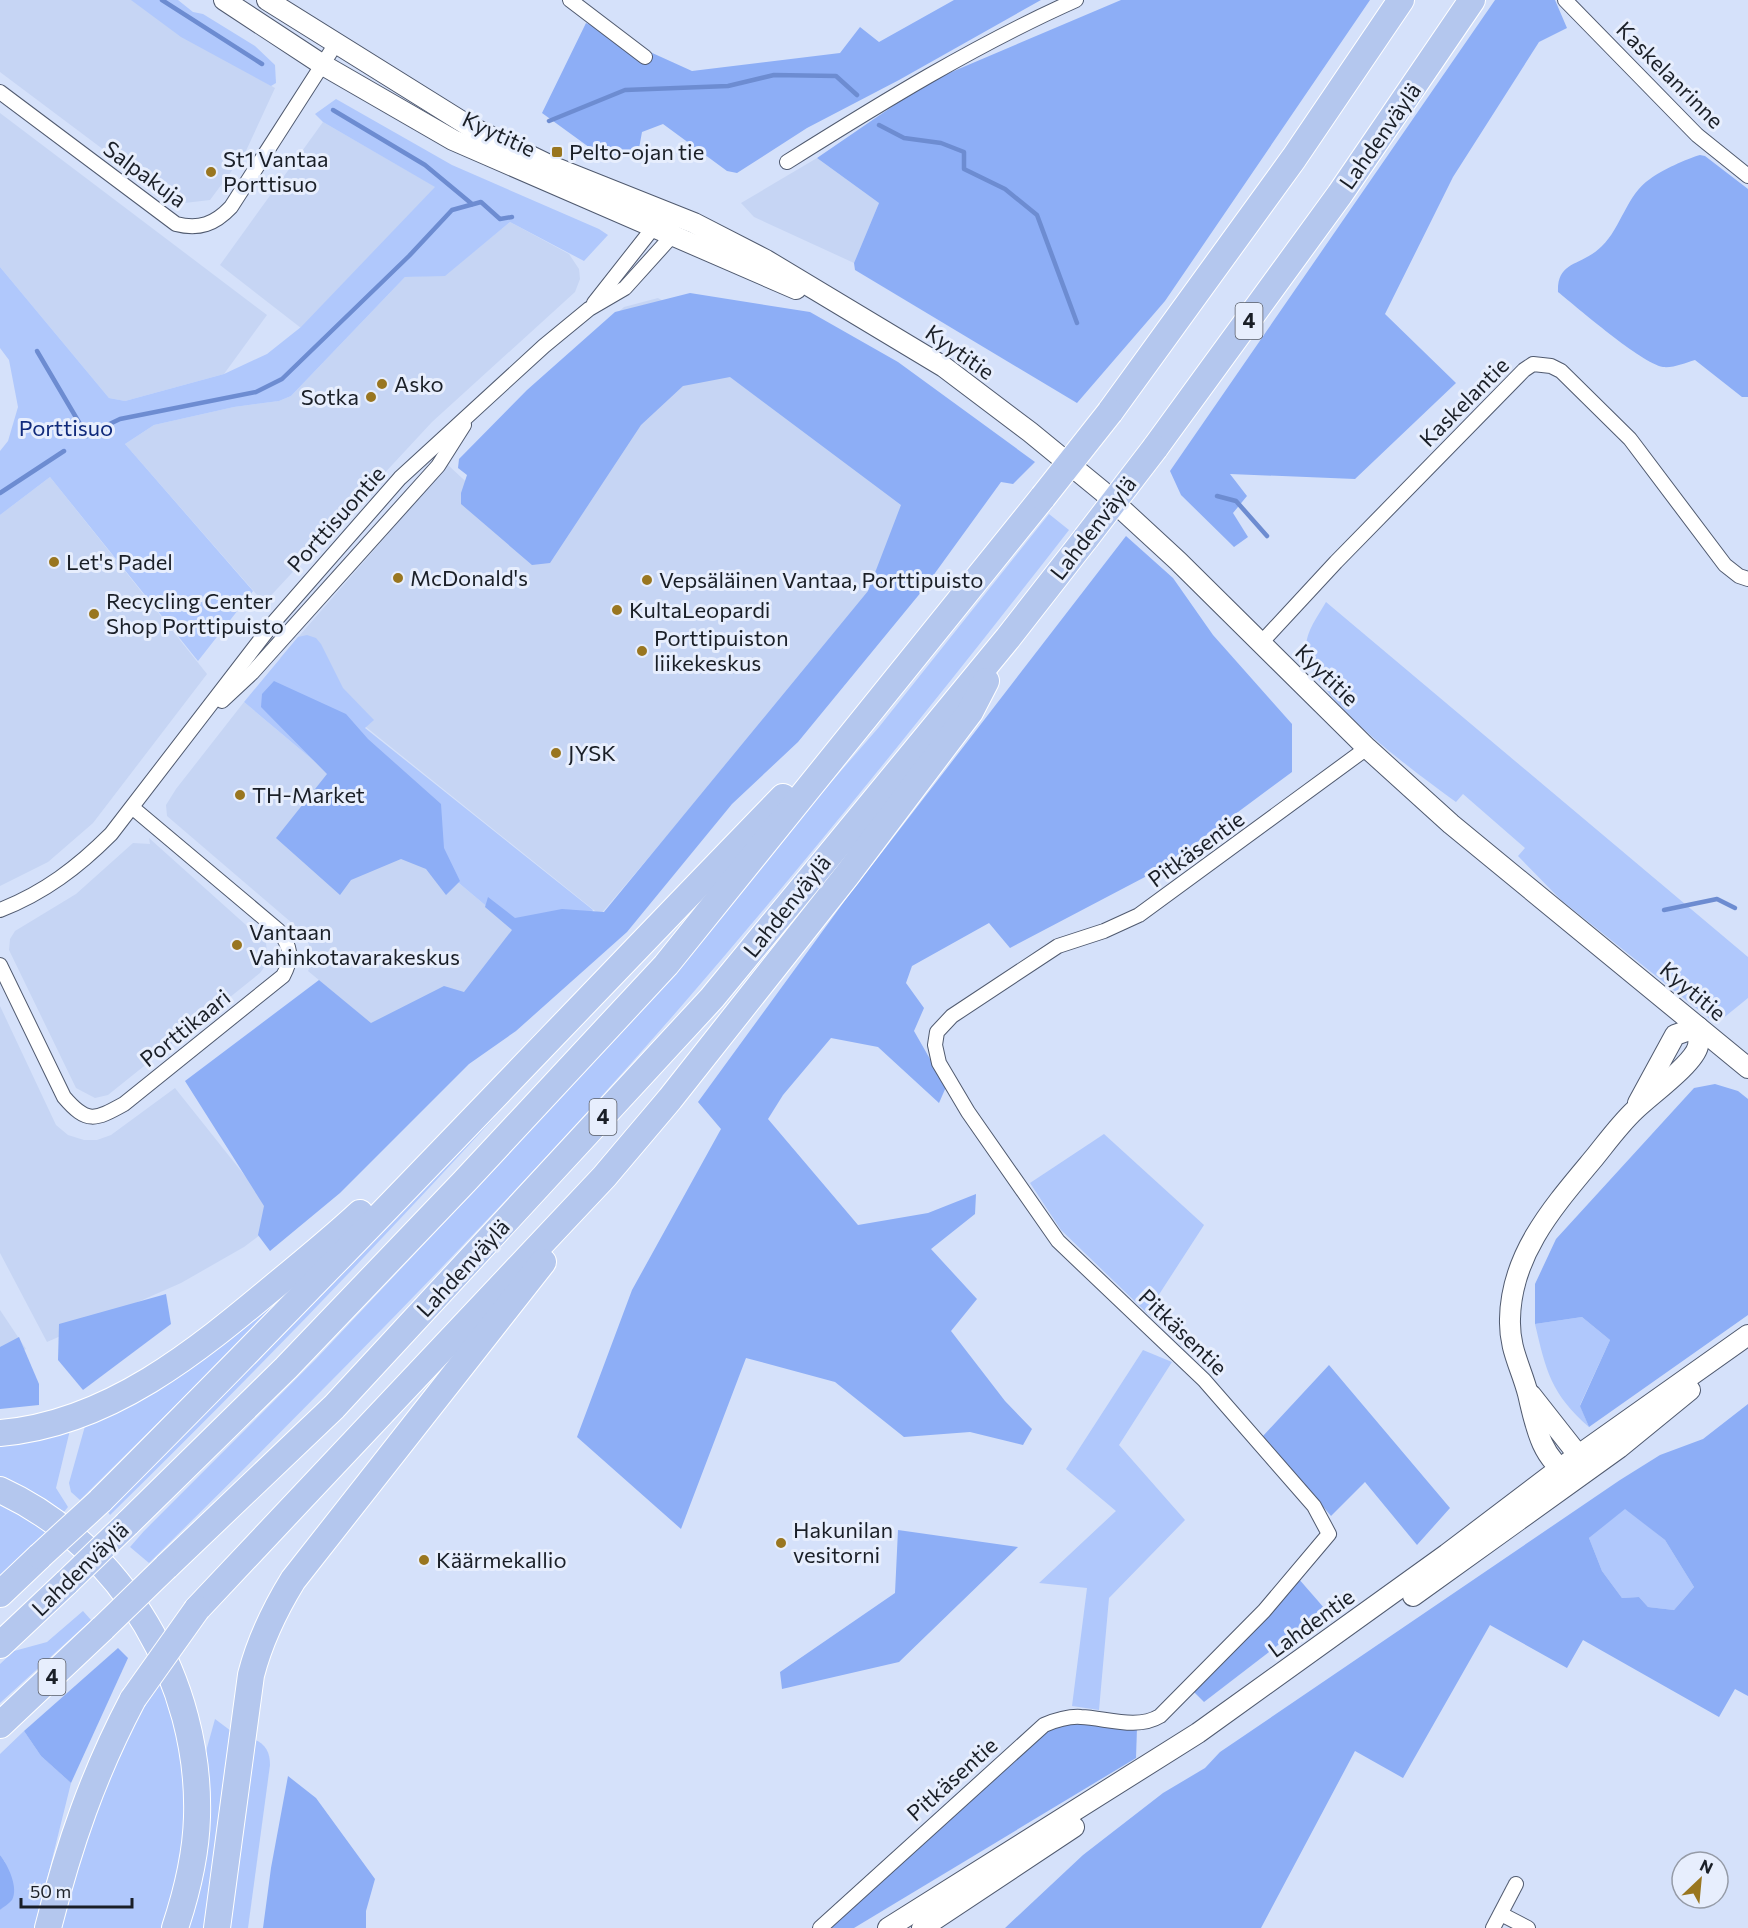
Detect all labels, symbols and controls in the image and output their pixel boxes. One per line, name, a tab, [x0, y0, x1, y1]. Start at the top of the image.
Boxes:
street label: Kaskelanrinne	[1611, 16, 1729, 134]
street label: Lahdenväylä	[1333, 77, 1426, 194]
street label: Kyytitie	[458, 105, 540, 162]
street label: Salpakuja	[99, 135, 192, 213]
place label: Pelto-ojan tie	[569, 138, 704, 165]
place label: St1 Vantaa Porttisuo	[223, 145, 328, 197]
marker: Pelto-ojan tie	[550, 145, 564, 159]
marker: St1 Vantaa Porttisuo	[204, 165, 218, 179]
road number: 4	[1236, 303, 1262, 339]
street label: Kyytitie	[921, 318, 1000, 385]
street label: Kaskelantie	[1413, 351, 1514, 452]
place label: Asko	[394, 370, 444, 397]
marker: Asko	[375, 377, 389, 391]
place label: Sotka	[301, 383, 359, 410]
marker: Sotka	[364, 390, 378, 404]
park label: Porttisuo	[19, 414, 113, 441]
street label: Porttisuontie	[281, 460, 390, 577]
street label: Lahdenväylä	[1044, 471, 1141, 585]
place label: Let's Padel	[66, 548, 173, 575]
marker: Let's Padel	[47, 555, 61, 569]
place label: McDonald's	[410, 564, 528, 591]
place label: Vepsäläinen Vantaa, Porttipuisto	[659, 566, 983, 593]
marker: McDonald's	[391, 571, 405, 585]
marker: Vepsäläinen Vantaa, Porttipuisto	[640, 573, 654, 587]
place label: Recycling Center Shop Porttipuisto	[106, 587, 284, 639]
place label: KultaLeopardi	[629, 596, 771, 623]
marker: KultaLeopardi	[610, 603, 624, 617]
marker: Recycling Center Shop Porttipuisto	[87, 607, 101, 621]
place label: Porttipuiston liikekeskus	[654, 624, 789, 676]
street label: Kyytitie	[1290, 638, 1365, 711]
marker: Porttipuiston liikekeskus	[635, 644, 649, 658]
place label: JYSK	[568, 739, 616, 766]
marker: JYSK	[549, 746, 563, 760]
place label: TH-Market	[252, 781, 365, 808]
marker: TH-Market	[233, 788, 247, 802]
street label: Pitkäsentie	[1142, 805, 1249, 893]
street label: Lahdenväylä	[737, 849, 836, 962]
place label: Vantaan Vahinkotavarakeskus	[249, 918, 460, 970]
marker: Vantaan Vahinkotavarakeskus	[230, 938, 244, 952]
street label: Kyytitie	[1655, 955, 1732, 1026]
street label: Porttikaari	[134, 983, 235, 1072]
road number: 4	[590, 1099, 616, 1135]
street label: Lahdenväylä	[410, 1213, 515, 1322]
street label: Pitkäsentie	[1134, 1283, 1233, 1380]
street label: Lahdenväylä	[26, 1516, 134, 1621]
place label: Hakunilan vesitorni	[793, 1516, 893, 1568]
marker: Hakunilan vesitorni	[774, 1536, 788, 1550]
place label: Käärmekallio	[436, 1546, 567, 1573]
marker: Käärmekallio	[417, 1553, 431, 1567]
street label: Lahdentie	[1262, 1582, 1359, 1663]
road number: 4	[38, 1659, 66, 1695]
street label: Pitkäsentie	[901, 1731, 1002, 1826]
north arrow	[1670, 1850, 1730, 1910]
text: N	[1697, 1855, 1716, 1877]
scale bar	[21, 1871, 132, 1909]
text: 50 m	[30, 1880, 71, 1902]

